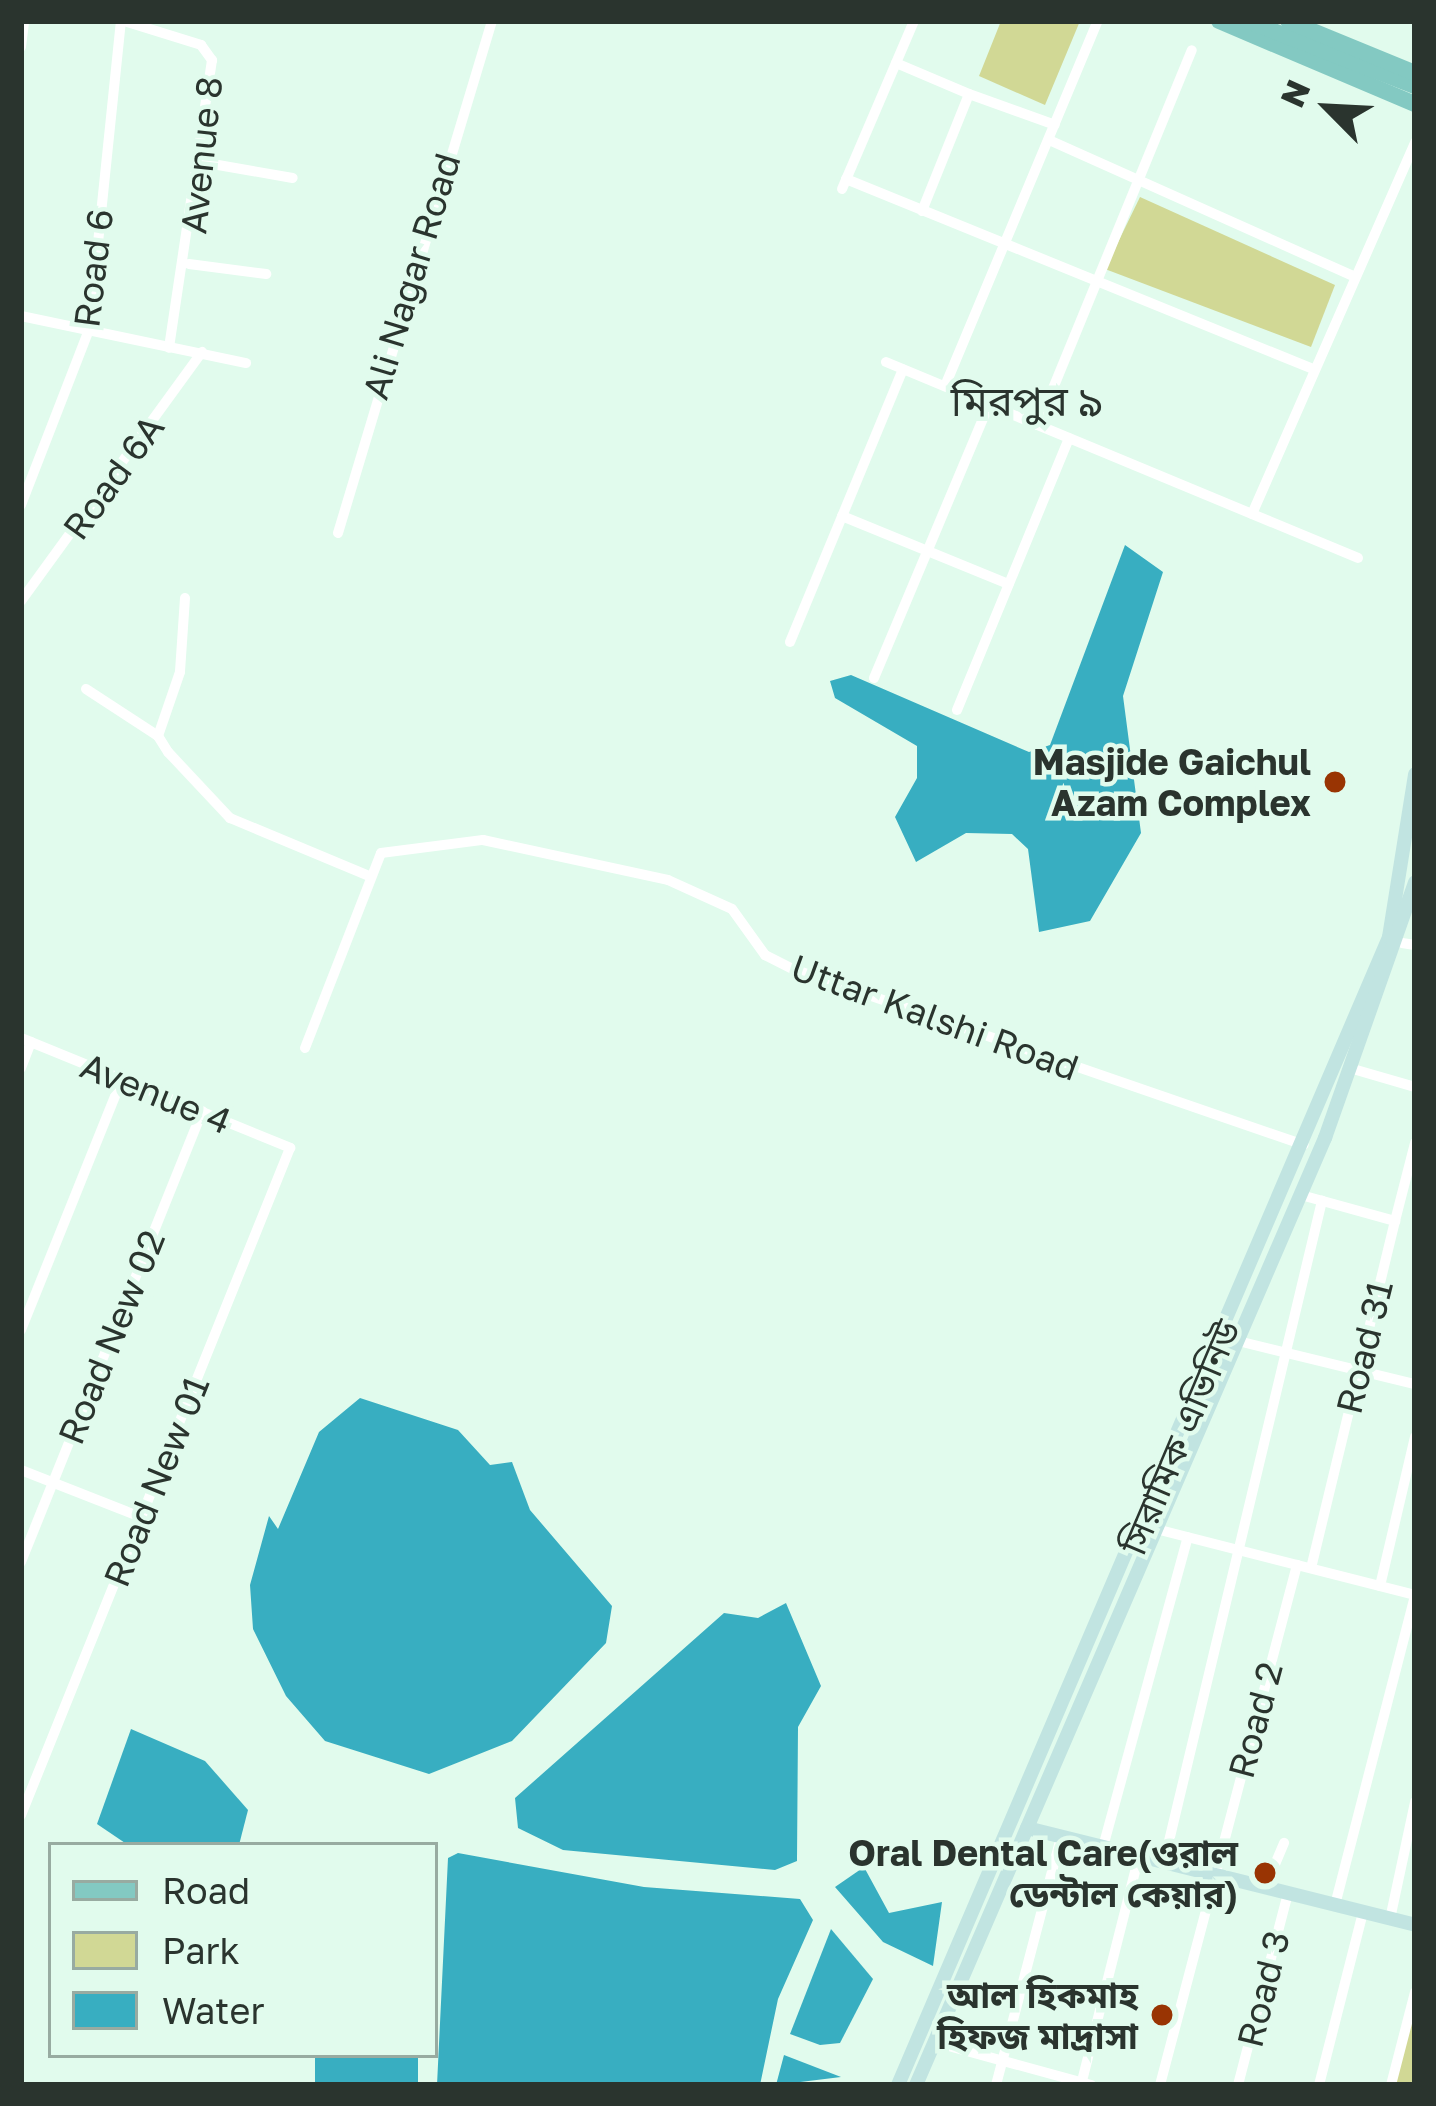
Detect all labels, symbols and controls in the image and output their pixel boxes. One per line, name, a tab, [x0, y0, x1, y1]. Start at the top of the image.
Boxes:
north arrow	[1268, 48, 1388, 168]
street label: Avenue 8	[171, 74, 231, 236]
text: N	[1272, 74, 1318, 113]
street label: Ali Nagar Road	[353, 148, 469, 404]
street label: Road 6	[64, 206, 122, 330]
district label: মিরপুর ৯	[951, 375, 1103, 425]
street label: Road 6A	[53, 406, 173, 548]
place label: Masjide Gaichul Azam Complex	[1033, 739, 1311, 824]
marker: Masjide Gaichul Azam Complex	[1322, 769, 1348, 795]
street label: Uttar Kalshi Road	[785, 945, 1085, 1089]
street label: Avenue 4	[75, 1043, 237, 1143]
street label: Road New 02	[49, 1224, 173, 1450]
street label: Road 31	[1327, 1276, 1401, 1418]
street label: সিরামিক এভিনিউ	[1111, 1313, 1249, 1561]
street label: Road New 01	[94, 1370, 218, 1592]
street label: Road 2	[1219, 1657, 1291, 1783]
place label: Oral Dental Care(ওরাল ডেন্টাল কেয়ার)	[848, 1830, 1238, 1915]
legend	[48, 1842, 438, 2058]
marker: Oral Dental Care(ওরাল ডেন্টাল কেয়ার)	[1249, 1857, 1281, 1889]
text: Road	[162, 1869, 250, 1912]
street label: Road 3	[1228, 1926, 1298, 2052]
text: Park	[162, 1929, 240, 1972]
place label: আল হিকমাহ হিফজ মাদ্রাসা	[937, 1972, 1138, 2057]
text: Water	[162, 1989, 264, 2032]
marker: আল হিকমাহ হিফজ মাদ্রাসা	[1149, 2002, 1175, 2028]

